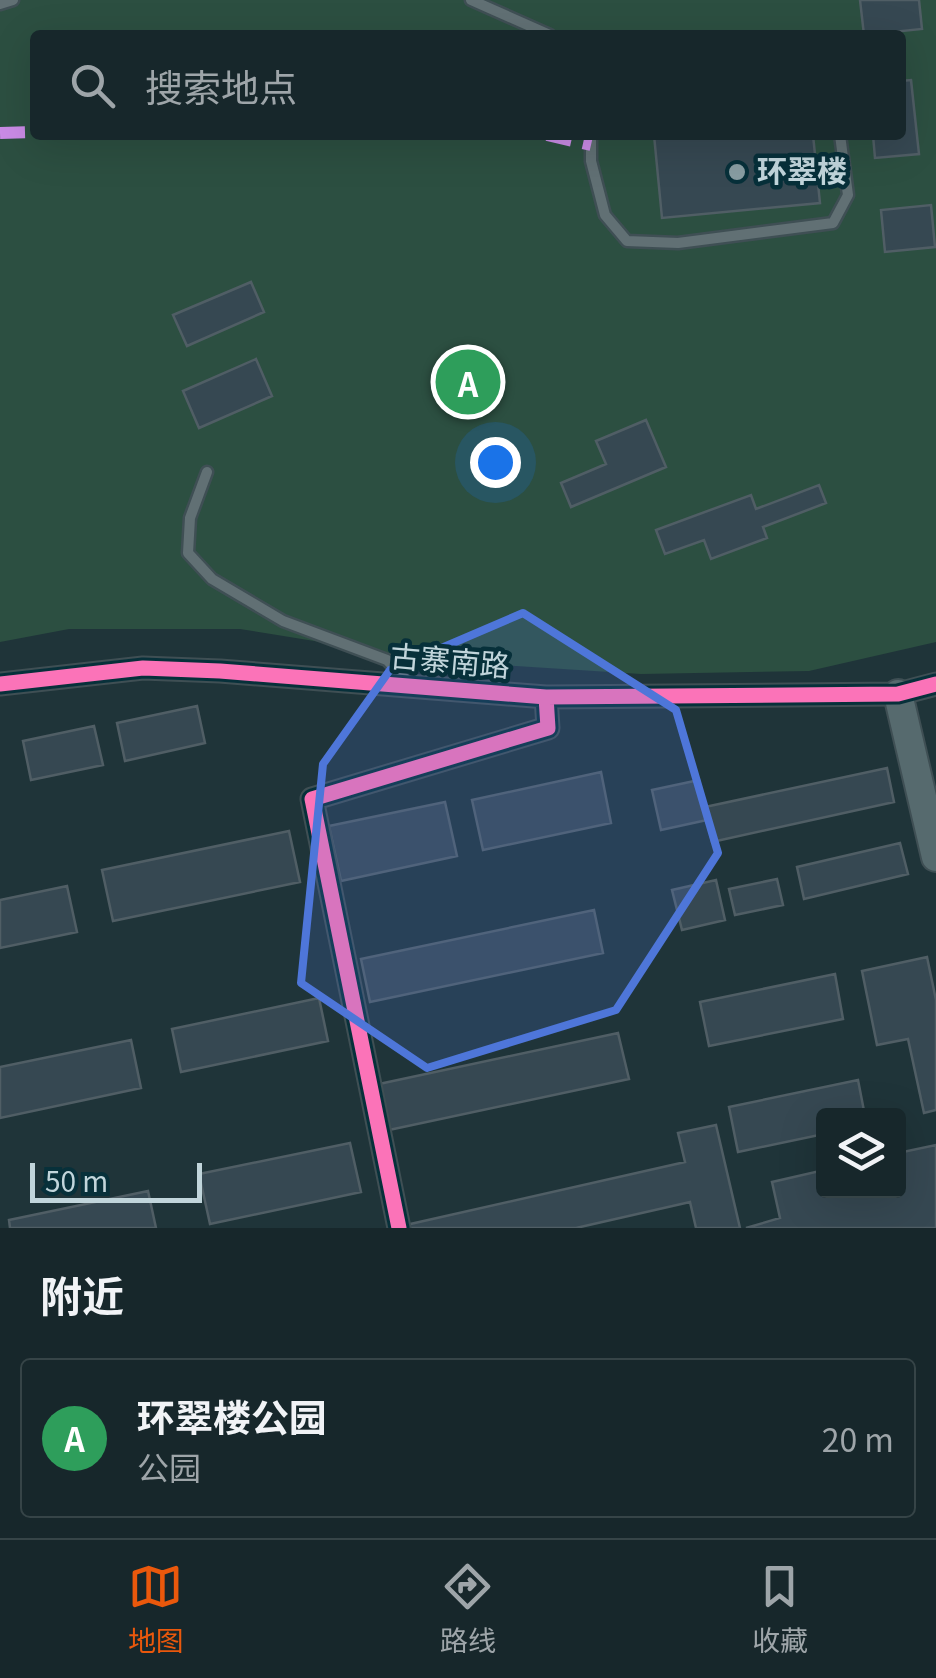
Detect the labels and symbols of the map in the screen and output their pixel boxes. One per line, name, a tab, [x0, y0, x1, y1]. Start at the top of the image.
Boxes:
place label: 环翠楼	[757, 147, 847, 191]
marker: 环翠楼	[726, 161, 748, 183]
pin: A	[436, 344, 500, 420]
your location	[470, 437, 521, 488]
street label: 古寨南路	[389, 632, 512, 686]
scale bar	[30, 1158, 202, 1202]

